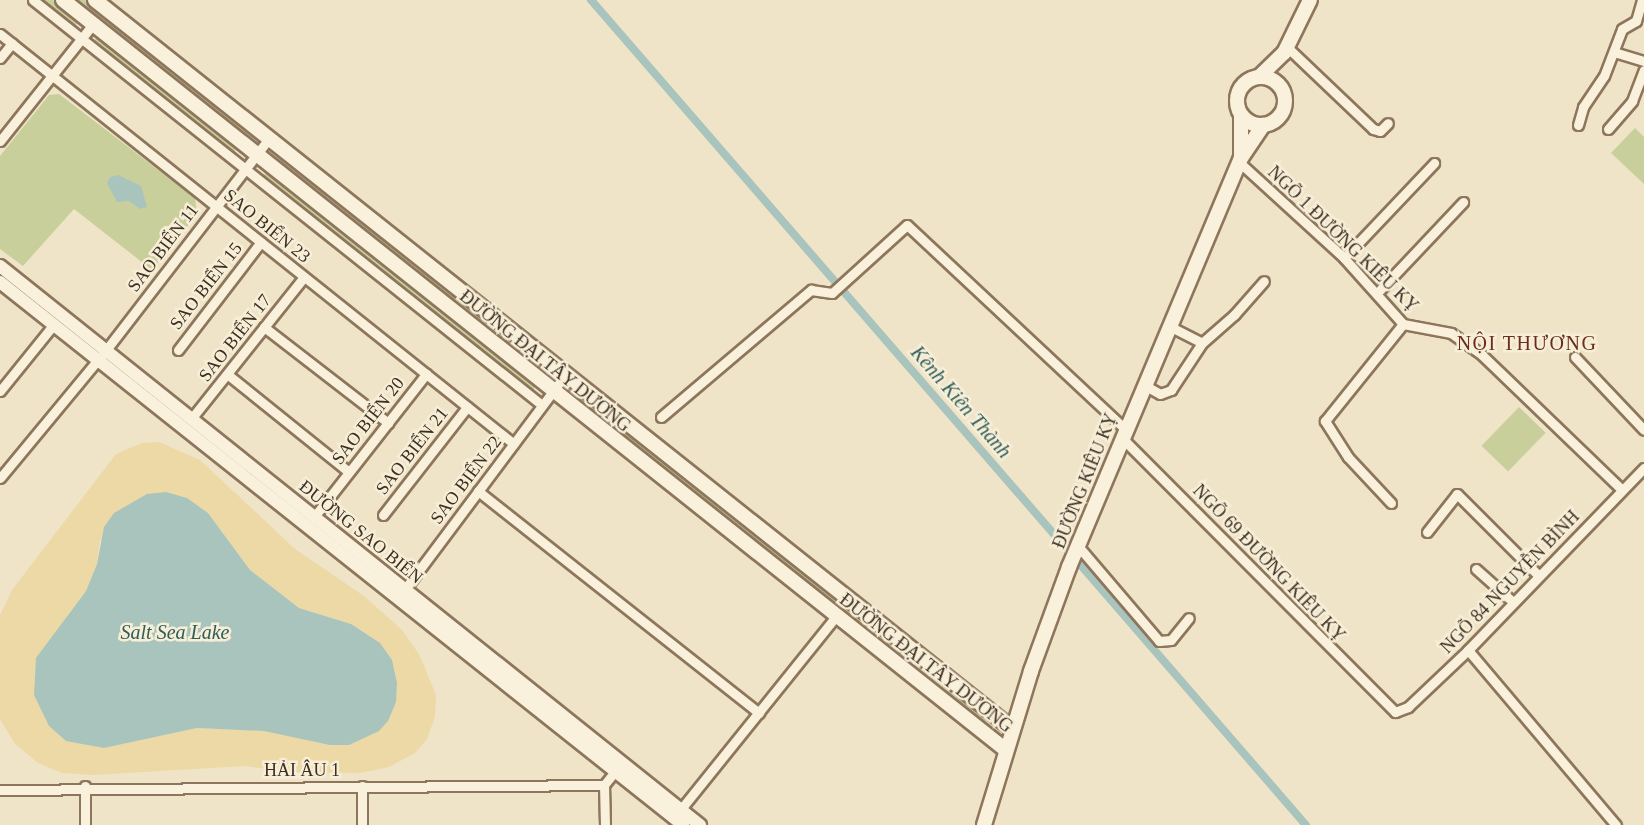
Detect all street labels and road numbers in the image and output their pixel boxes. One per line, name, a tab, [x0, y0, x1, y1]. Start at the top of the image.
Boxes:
street label: NGÕ 1 ĐƯỜNG KIÊU KỴ	[1263, 161, 1423, 317]
street label: SAO BIỂN 23	[219, 185, 315, 267]
street label: SAO BIỂN 11	[123, 200, 203, 296]
street label: SAO BIỂN 15	[165, 238, 247, 334]
street label: ĐƯỜNG ĐẠI TÂY DƯƠNG	[455, 285, 635, 437]
street label: SAO BIỂN 17	[194, 290, 276, 386]
street label: SAO BIỂN 20	[327, 373, 409, 469]
street label: SAO BIỂN 21	[371, 403, 453, 499]
street label: ĐƯỜNG KIÊU KỴ	[1048, 410, 1122, 552]
street label: SAO BIỂN 22	[426, 432, 506, 528]
street label: ĐƯỜNG SAO BIỂN	[295, 475, 427, 589]
street label: NGÕ 69 ĐƯỜNG KIÊU KỴ	[1188, 480, 1350, 646]
street label: NGÕ 84 NGUYỄN BÌNH	[1436, 506, 1584, 658]
street label: ĐƯỜNG ĐẠI TÂY DƯƠNG	[835, 588, 1017, 738]
street label: HẢI ÂU 1	[264, 759, 340, 781]

